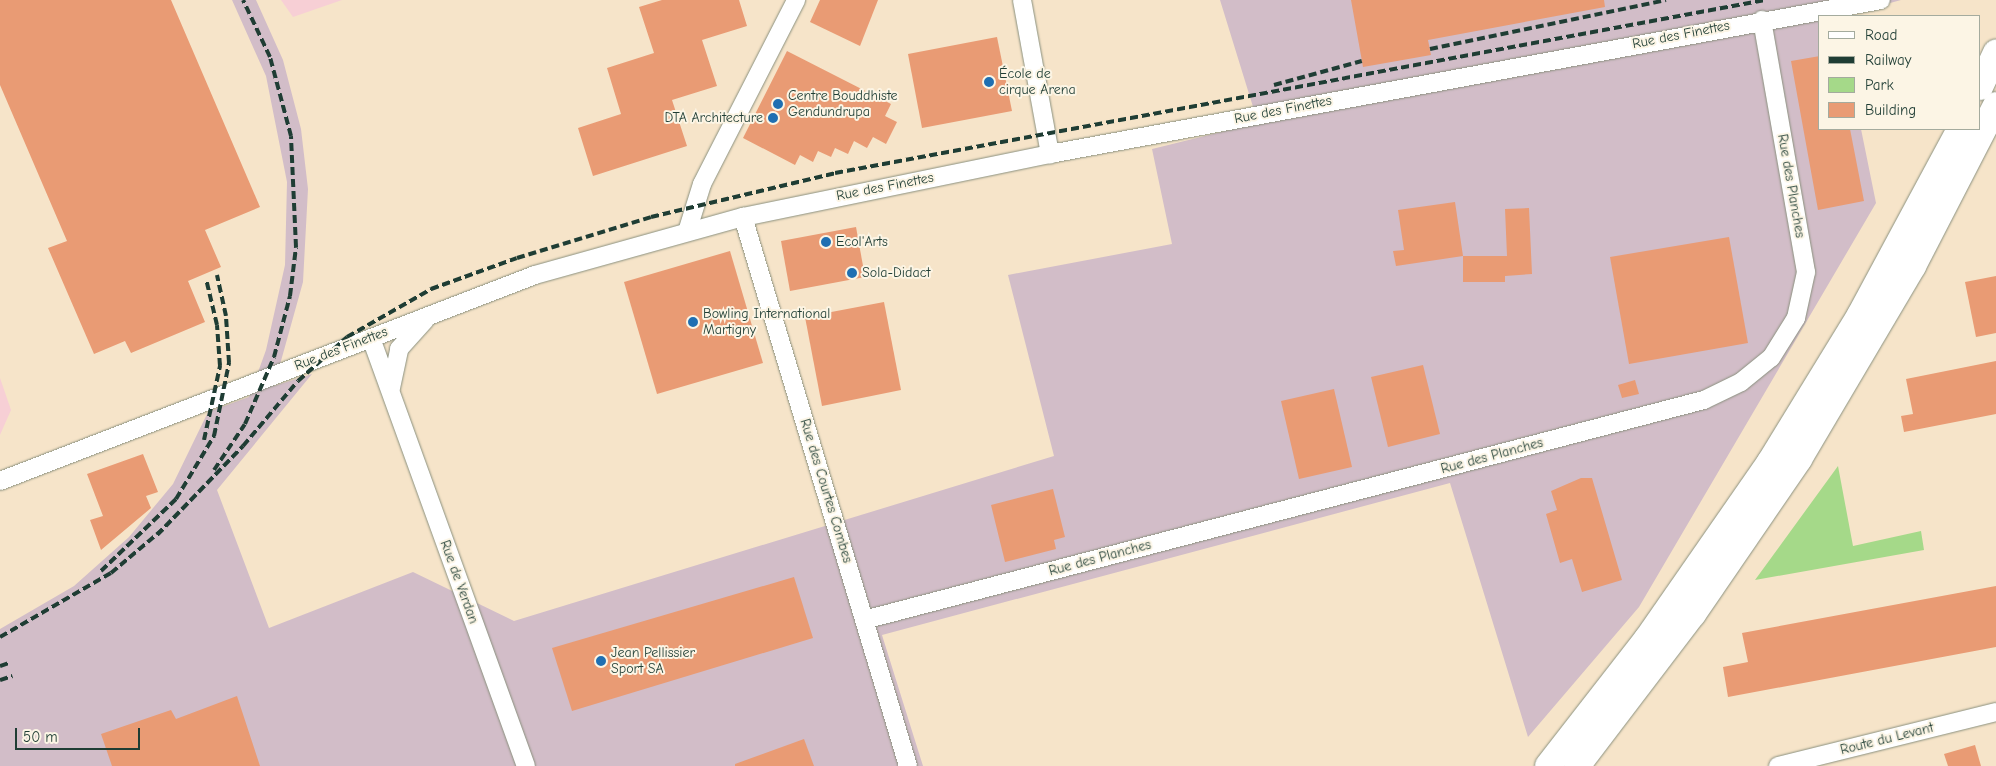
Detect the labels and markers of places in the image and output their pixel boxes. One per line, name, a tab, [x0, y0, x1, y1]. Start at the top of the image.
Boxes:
place label: École de cirque Arena	[999, 66, 1076, 98]
marker: École de cirque Arena	[983, 76, 995, 88]
place label: Centre Bouddhiste Gendundrupa	[788, 88, 898, 120]
marker: Centre Bouddhiste Gendundrupa	[772, 98, 784, 110]
place label: DTA Architecture	[664, 110, 763, 126]
marker: DTA Architecture	[767, 112, 779, 124]
place label: Ecol'Arts	[836, 234, 888, 250]
marker: Ecol'Arts	[820, 236, 832, 248]
place label: Sola-Didact	[862, 265, 930, 281]
marker: Sola-Didact	[846, 267, 858, 279]
place label: Bowling International Martigny	[703, 306, 830, 338]
marker: Bowling International Martigny	[687, 316, 699, 328]
place label: Jean Pellissier Sport SA	[611, 645, 695, 678]
marker: Jean Pellissier Sport SA	[595, 655, 607, 667]

